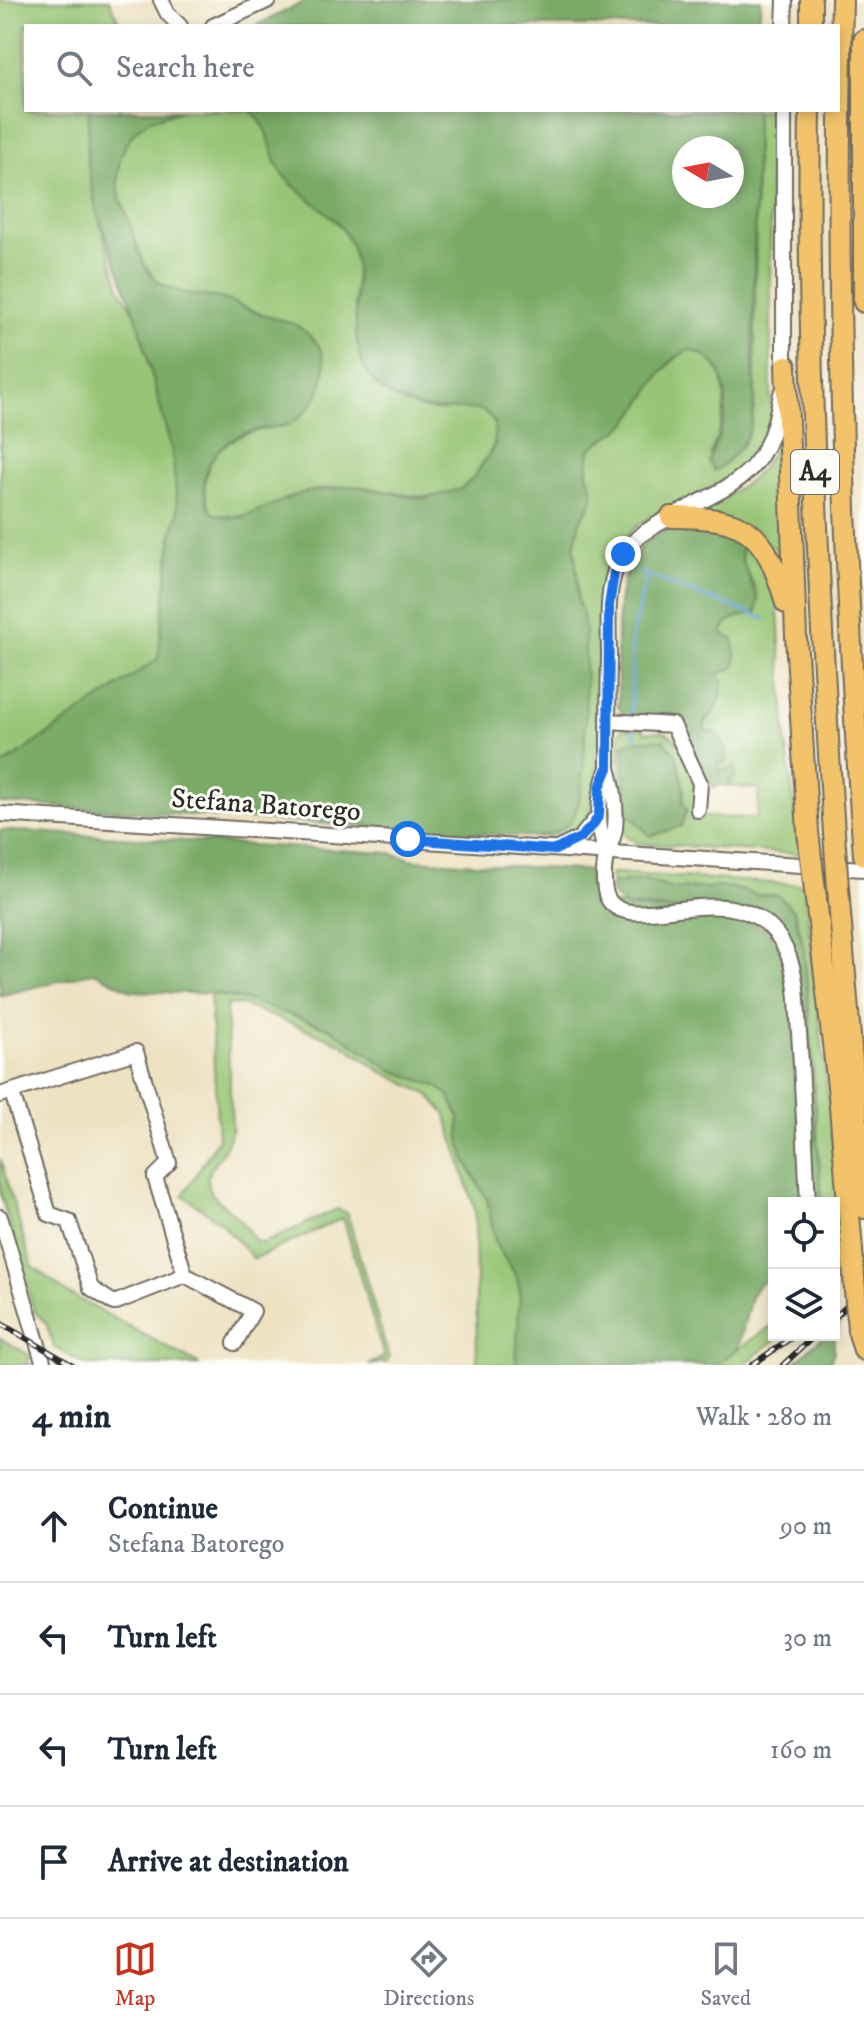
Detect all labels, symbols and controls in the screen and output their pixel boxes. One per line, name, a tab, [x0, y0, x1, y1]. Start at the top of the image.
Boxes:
search box	[24, 24, 840, 112]
icon: search	[52, 46, 96, 90]
text: Search here	[116, 50, 255, 87]
north arrow	[672, 136, 744, 208]
road number: A4	[791, 450, 839, 494]
route end	[605, 536, 641, 572]
street label: Stefana Batorego	[170, 781, 362, 829]
route start	[390, 821, 426, 857]
map controls	[768, 1197, 840, 1341]
button: locate	[768, 1197, 840, 1269]
button: layers	[768, 1269, 840, 1341]
text: 4 min	[32, 1396, 111, 1438]
text: Walk · 280 m	[696, 1401, 832, 1434]
text: Continue	[108, 1491, 218, 1528]
icon: ahead	[32, 1504, 76, 1548]
text: 90 m	[780, 1510, 832, 1543]
text: Stefana Batorego	[108, 1528, 284, 1561]
icon: left	[32, 1616, 76, 1660]
text: Turn left	[108, 1620, 217, 1657]
text: 30 m	[783, 1622, 832, 1655]
icon: left	[32, 1728, 76, 1772]
text: Turn left	[108, 1732, 217, 1769]
text: 160 m	[770, 1734, 832, 1767]
icon: arrive	[32, 1840, 76, 1884]
text: Arrive at destination	[108, 1844, 349, 1881]
tab: Map	[113, 1937, 157, 2012]
tab: Directions	[383, 1937, 474, 2012]
tab: Saved	[700, 1937, 751, 2012]

